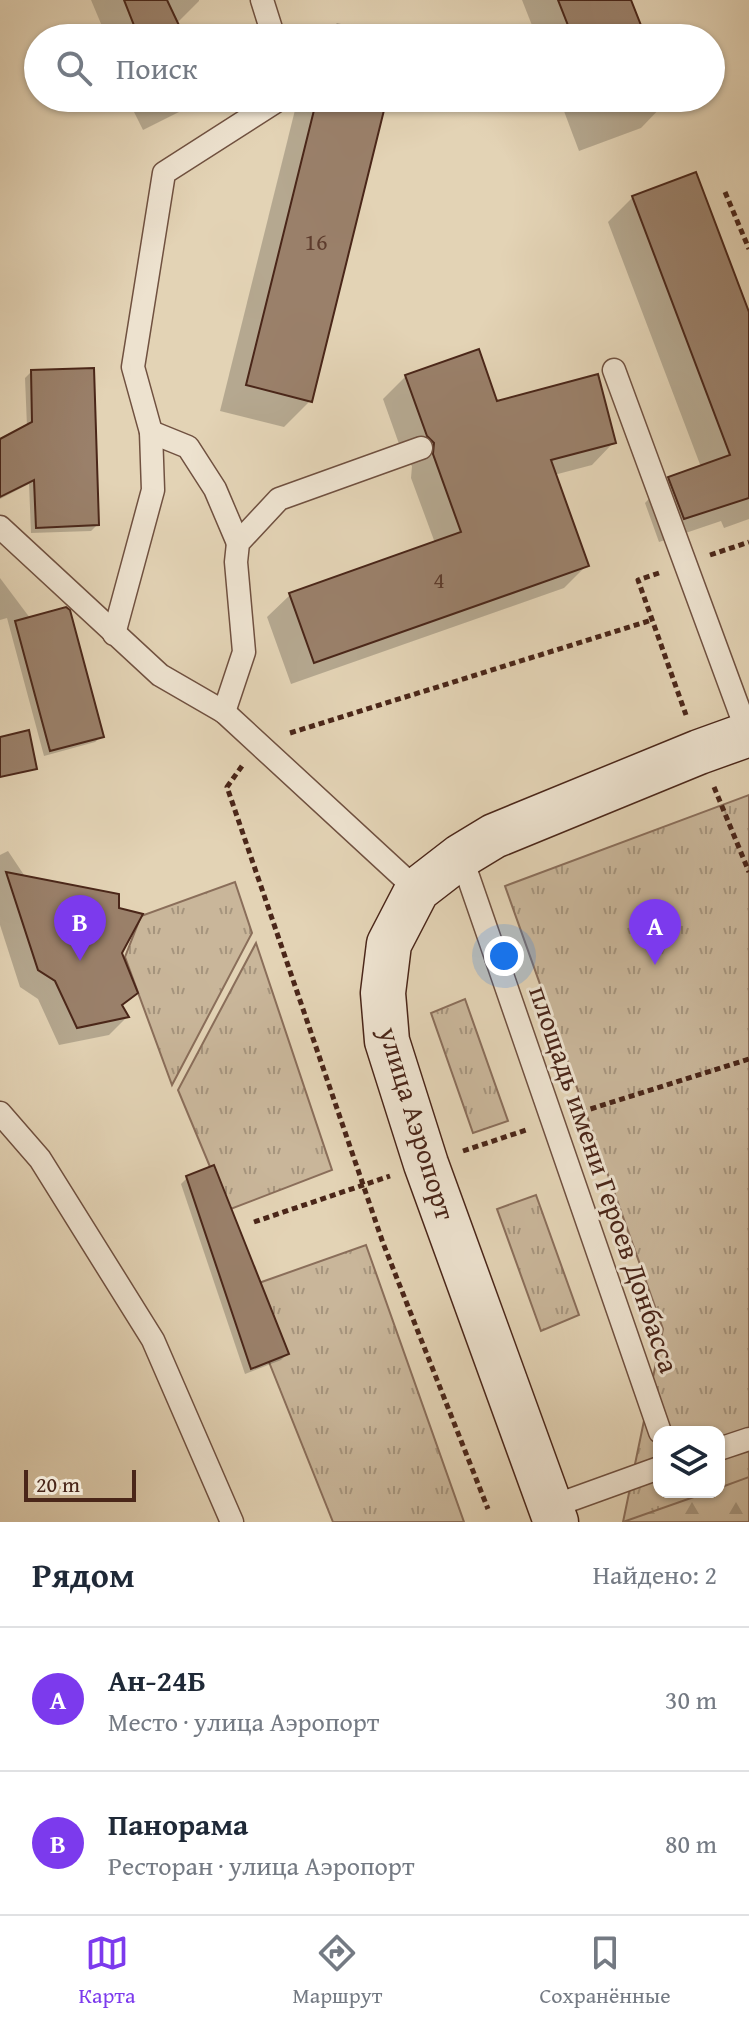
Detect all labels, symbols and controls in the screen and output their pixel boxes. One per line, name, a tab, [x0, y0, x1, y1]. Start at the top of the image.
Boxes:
search box	[24, 24, 725, 112]
icon: search	[52, 46, 96, 90]
text: Поиск	[116, 46, 198, 90]
house number: 16	[304, 224, 328, 259]
house number: 4	[433, 562, 445, 597]
pin: B	[54, 895, 106, 961]
pin: A	[629, 899, 681, 965]
your location	[484, 936, 524, 976]
street label: площадь имени Героев Донбасса	[519, 980, 691, 1379]
street label: улица Аэропорт	[369, 1020, 467, 1225]
map controls	[653, 1426, 725, 1498]
button: layers	[653, 1426, 725, 1498]
scale bar	[24, 1466, 136, 1502]
text: 20 m	[36, 1468, 80, 1500]
text: Рядом	[32, 1550, 135, 1599]
text: Найдено: 2	[593, 1555, 717, 1594]
text: Ан-24Б	[108, 1658, 206, 1702]
text: A	[50, 1680, 66, 1719]
text: 30 m	[665, 1680, 717, 1719]
text: Место · улица Аэропорт	[108, 1702, 379, 1741]
text: Панорама	[108, 1802, 248, 1846]
text: B	[50, 1824, 66, 1863]
text: 80 m	[665, 1824, 717, 1863]
text: Ресторан · улица Аэропорт	[108, 1846, 414, 1885]
tab: Карта	[78, 1931, 135, 2011]
tab: Маршрут	[292, 1931, 382, 2011]
tab: Сохранённые	[539, 1931, 670, 2011]

